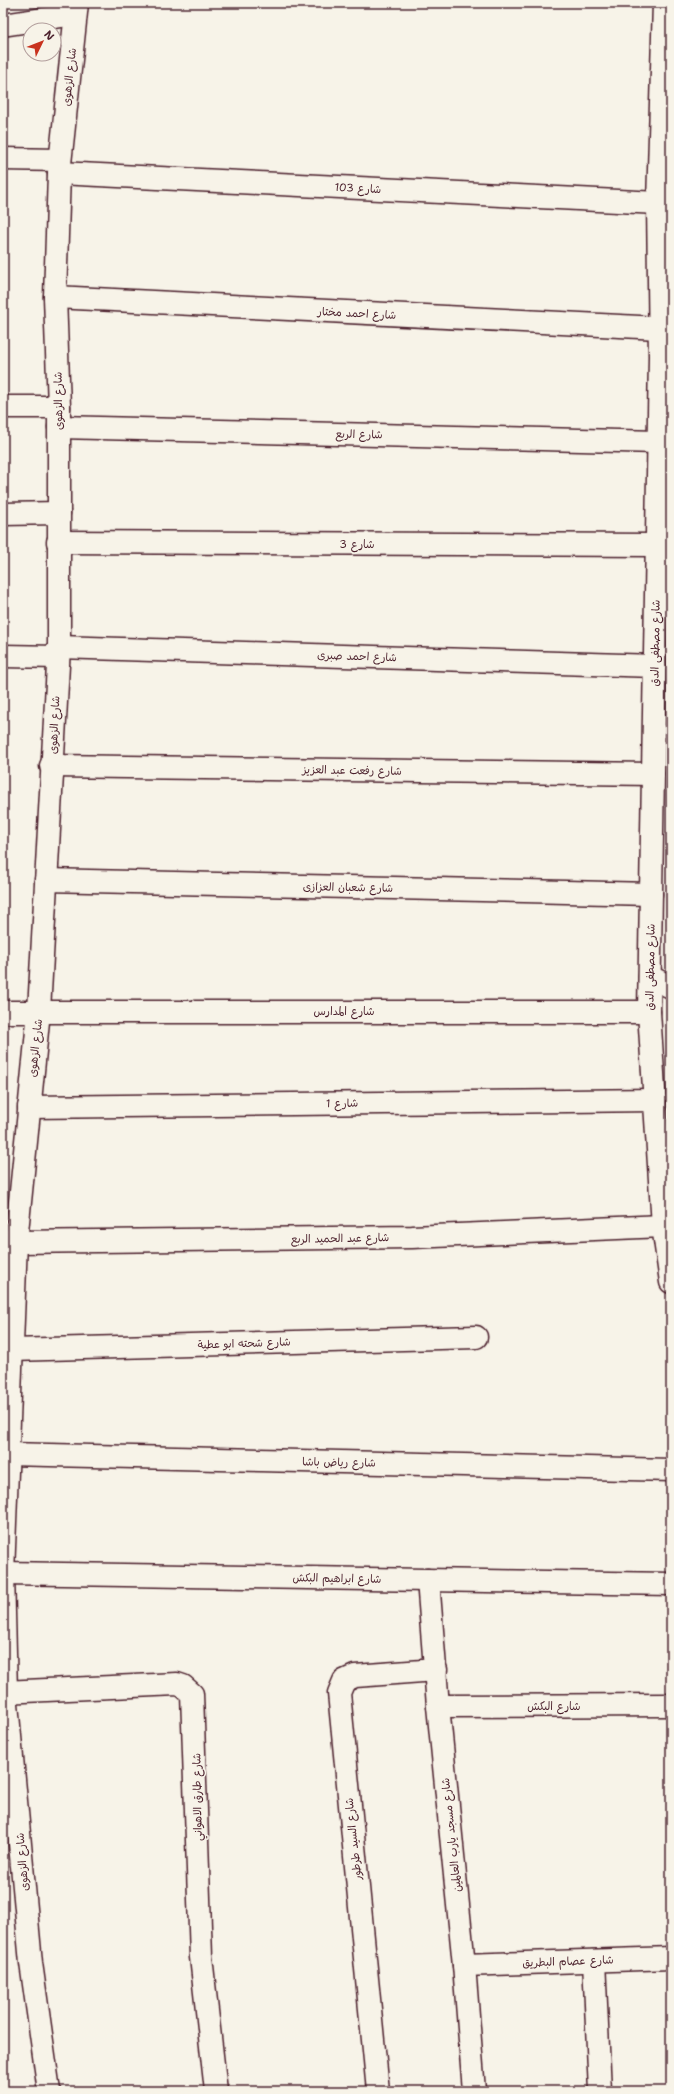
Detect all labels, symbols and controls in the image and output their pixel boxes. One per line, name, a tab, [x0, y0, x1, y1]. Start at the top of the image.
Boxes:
north arrow	[22, 22, 62, 62]
text: N	[40, 27, 58, 44]
street label: شارع الزهوى	[59, 47, 81, 107]
street label: شارع 103	[334, 180, 382, 198]
street label: شارع احمد مختار	[316, 304, 397, 324]
street label: شارع الزهوى	[50, 372, 68, 430]
street label: شارع الربع	[335, 427, 383, 443]
street label: شارع 3	[339, 537, 375, 553]
street label: شارع مصطفى الدق	[647, 600, 665, 686]
street label: شارع احمد صبرى	[317, 648, 397, 666]
street label: شارع الزهوى	[45, 695, 65, 755]
street label: شارع رفعت عبد العزيز	[301, 762, 402, 780]
street label: شارع شعبان العزازى	[303, 879, 393, 897]
street label: شارع مصطفى الدق	[642, 924, 660, 1010]
street label: شارع المدارس	[313, 1004, 375, 1020]
street label: شارع الزهوى	[25, 1018, 47, 1078]
street label: شارع 1	[326, 1096, 358, 1112]
street label: شارع عبد الحميد الربع	[291, 1230, 389, 1248]
street label: شارع شحته ابو عطية	[197, 1334, 291, 1354]
street label: شارع رياض باشا	[302, 1454, 376, 1472]
street label: شارع ابراهيم البكش	[292, 1570, 382, 1588]
street label: شارع البكش	[527, 1699, 581, 1715]
street label: شارع طارق الاهواني	[189, 1753, 209, 1841]
street label: شارع مسجد يارب العالمين	[438, 1777, 466, 1893]
street label: شارع السيد طرطور	[342, 1797, 366, 1882]
street label: شارع الزهوى	[12, 1832, 34, 1892]
street label: شارع عصام البطريق	[522, 1952, 614, 1972]

